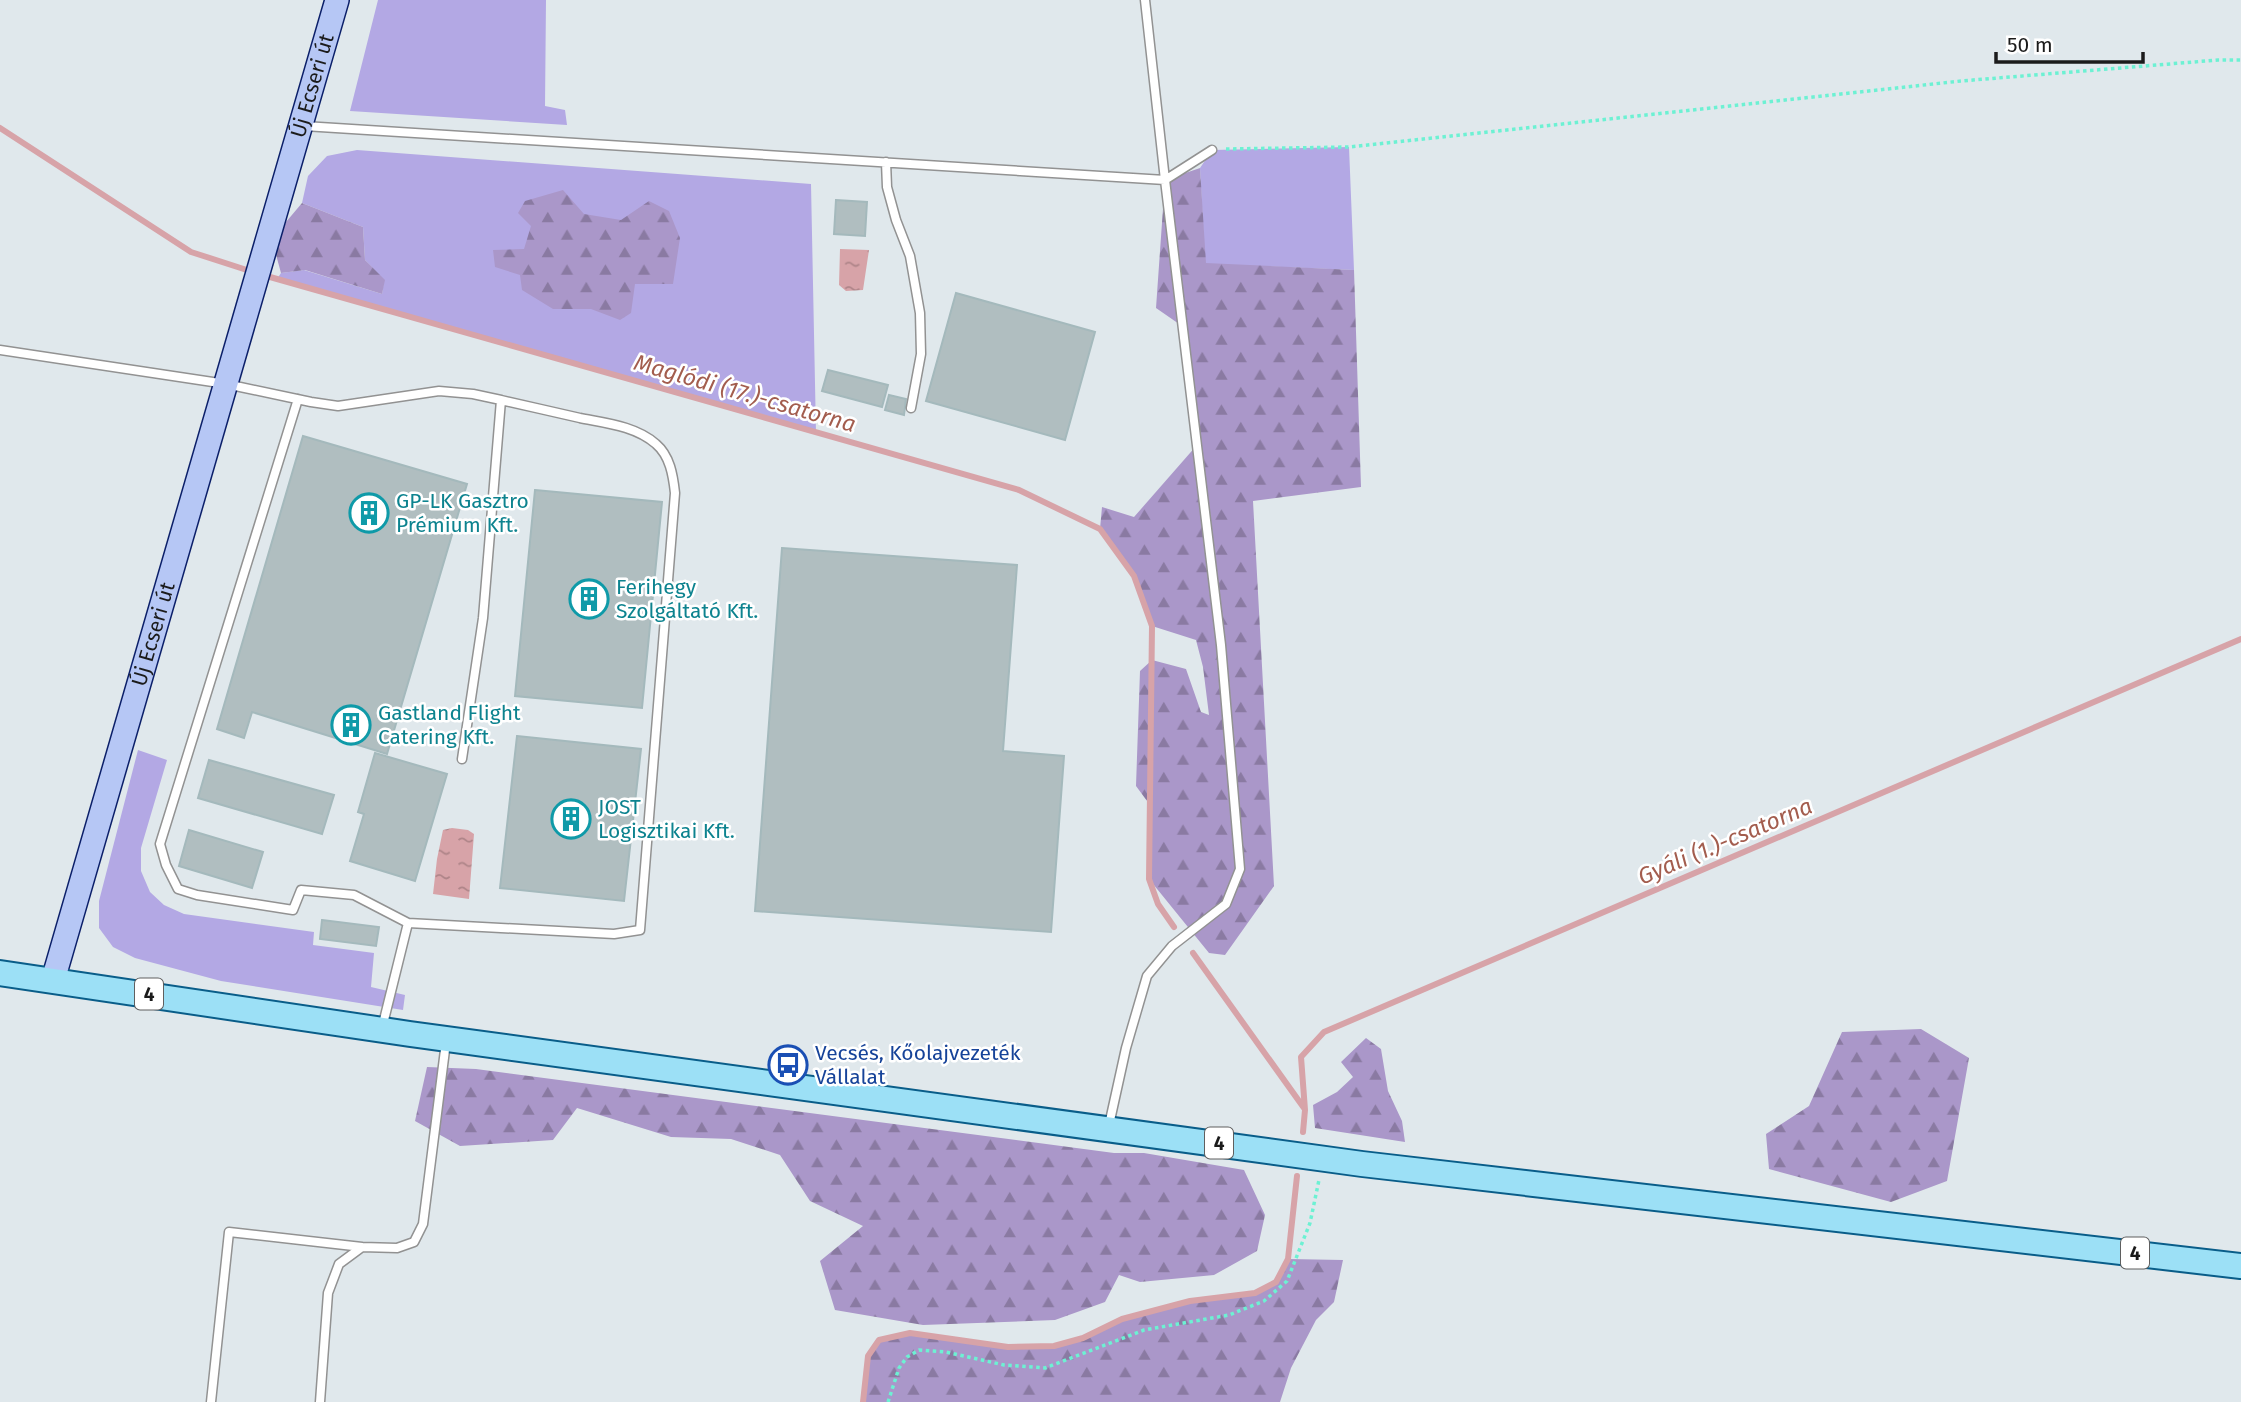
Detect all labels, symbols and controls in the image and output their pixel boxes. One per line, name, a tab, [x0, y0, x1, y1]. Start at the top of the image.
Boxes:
scale bar	[1996, 21, 2143, 65]
street label: Új Ecseri út	[285, 30, 340, 141]
text: 50 m	[2007, 32, 2053, 58]
water label: Maglódi (17.)-csatorna	[631, 348, 859, 438]
place label: GP-LK Gasztro Prémium Kft.	[396, 488, 529, 538]
building icon: GP-LK Gasztro Prémium Kft.	[348, 492, 390, 534]
place label: Ferihegy Szolgáltató Kft.	[616, 574, 758, 624]
building icon: Ferihegy Szolgáltató Kft.	[568, 578, 610, 620]
street label: Új Ecseri út	[126, 579, 181, 689]
place label: Gastland Flight Catering Kft.	[378, 700, 521, 750]
building icon: Gastland Flight Catering Kft.	[330, 704, 372, 746]
water label: Gyáli (1.)-csatorna	[1633, 792, 1817, 890]
place label: JOST Logisztikai Kft.	[598, 794, 735, 844]
building icon: JOST Logisztikai Kft.	[550, 798, 592, 840]
road number: 4	[135, 978, 163, 1010]
place label: Vecsés, Kőolajvezeték Vállalat	[815, 1040, 1021, 1090]
bus stop icon: Vecsés, Kőolajvezeték Vállalat	[767, 1044, 809, 1086]
road number: 4	[1205, 1128, 1233, 1158]
road number: 4	[2121, 1238, 2149, 1268]

